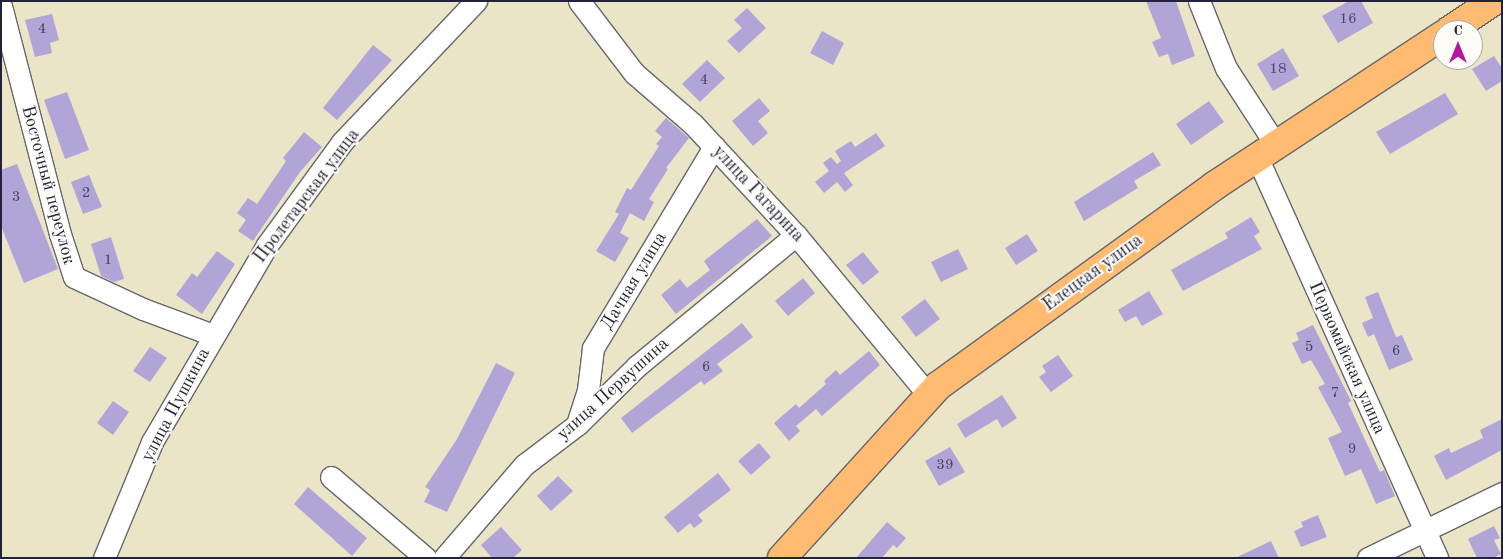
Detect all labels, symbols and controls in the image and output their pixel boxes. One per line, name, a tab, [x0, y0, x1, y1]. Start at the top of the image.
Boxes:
house number: 16	[1339, 11, 1357, 29]
north arrow	[1433, 20, 1483, 70]
house number: 4	[38, 21, 46, 39]
text: С	[1453, 24, 1463, 38]
house number: 18	[1269, 61, 1287, 79]
house number: 4	[700, 72, 708, 90]
street label: Восточный переулок	[16, 103, 80, 267]
street label: Пролетарская улица	[249, 125, 365, 267]
street label: улица Гагарина	[708, 141, 808, 247]
house number: 2	[82, 185, 90, 203]
house number: 3	[12, 189, 20, 207]
street label: Дачная улица	[596, 228, 672, 334]
street label: Елецкая улица	[1039, 230, 1147, 316]
house number: 1	[104, 252, 112, 270]
street label: Первомайская улица	[1304, 278, 1390, 438]
street label: улица Первушина	[553, 333, 673, 445]
house number: 5	[1305, 339, 1313, 357]
house number: 6	[1392, 343, 1400, 361]
street label: улица Пушкина	[137, 344, 215, 466]
house number: 6	[702, 359, 710, 377]
house number: 7	[1331, 385, 1339, 403]
house number: 9	[1348, 441, 1356, 459]
house number: 39	[936, 457, 954, 475]

